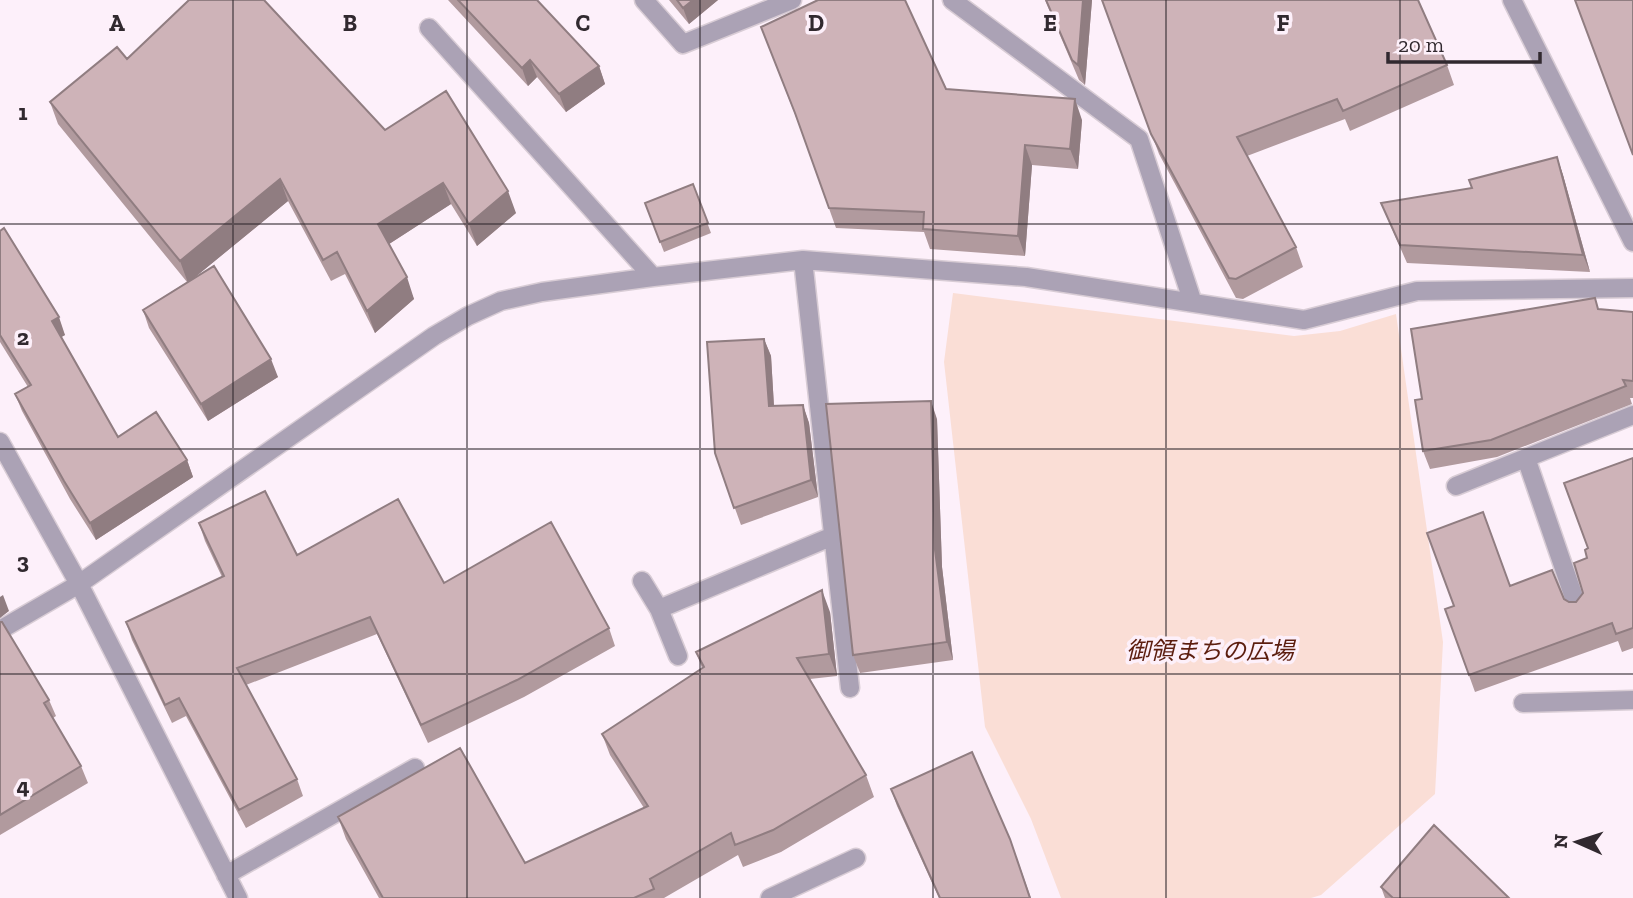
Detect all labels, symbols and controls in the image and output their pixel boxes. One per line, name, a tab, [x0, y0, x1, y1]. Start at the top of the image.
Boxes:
text: A	[109, 9, 125, 37]
text: B	[343, 9, 357, 37]
text: C	[576, 9, 590, 37]
text: D	[808, 9, 824, 37]
text: E	[1043, 9, 1057, 37]
text: F	[1276, 9, 1290, 37]
scale bar	[1388, 21, 1540, 65]
text: 20 m	[1398, 32, 1444, 57]
text: 1	[18, 98, 28, 126]
text: 2	[17, 323, 29, 351]
text: 3	[17, 547, 29, 575]
park label: 御領まちの広場	[1126, 636, 1297, 665]
text: 4	[16, 772, 30, 800]
north arrow	[1542, 807, 1612, 877]
text: N	[1549, 833, 1572, 849]

